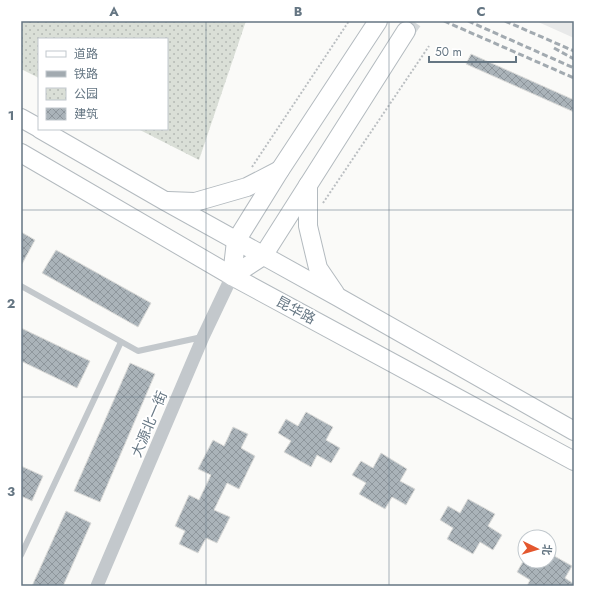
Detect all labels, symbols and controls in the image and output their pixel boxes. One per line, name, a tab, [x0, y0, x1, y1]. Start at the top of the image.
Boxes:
text: A	[108, 2, 119, 21]
text: B	[294, 2, 303, 21]
text: C	[476, 2, 486, 21]
legend	[38, 38, 168, 130]
scale bar	[429, 38, 516, 64]
text: 50 m	[435, 43, 462, 61]
text: 道路	[74, 45, 98, 63]
text: 铁路	[74, 65, 98, 83]
text: 公园	[74, 85, 98, 103]
text: 建筑	[74, 105, 98, 123]
text: 1	[8, 106, 14, 125]
street label: 昆华路	[273, 291, 319, 329]
text: 2	[7, 294, 15, 313]
street label: 大源北一街	[126, 388, 172, 460]
text: 3	[7, 482, 15, 501]
north arrow	[517, 529, 557, 569]
text: 北	[539, 544, 555, 556]

